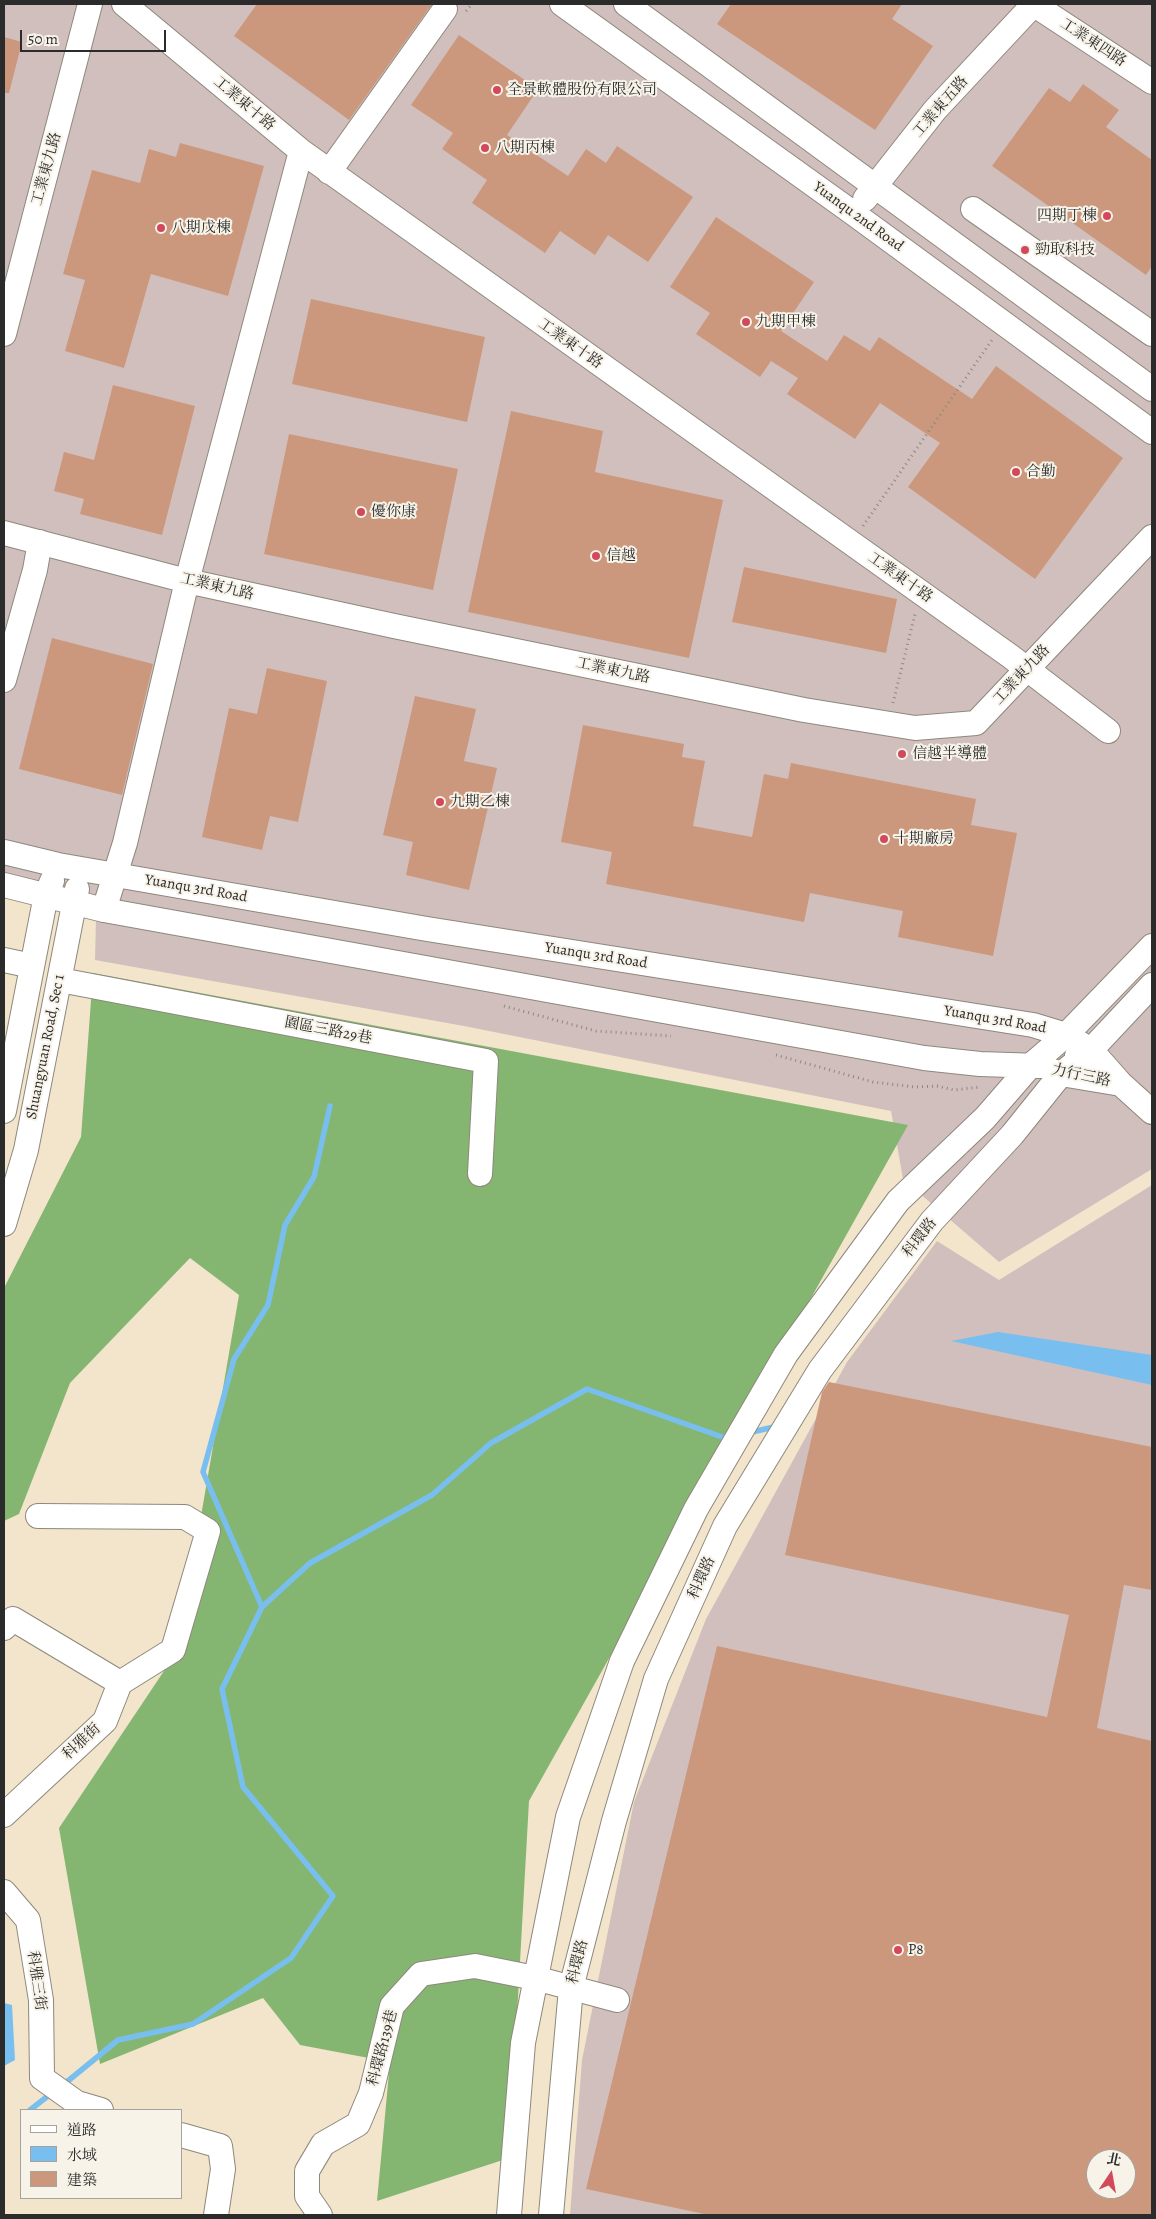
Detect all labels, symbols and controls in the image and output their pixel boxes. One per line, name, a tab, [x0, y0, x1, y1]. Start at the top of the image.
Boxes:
street label: 工業東四路	[1057, 15, 1129, 71]
scale bar	[22, 20, 169, 52]
text: 50 m	[28, 29, 58, 49]
street label: 工業東十路	[209, 73, 279, 135]
street label: 工業東五路	[910, 73, 972, 141]
place label: 全景軟體股份有限公司	[507, 81, 657, 99]
marker: 全景軟體股份有限公司	[491, 84, 503, 96]
street label: 工業東九路	[29, 130, 65, 208]
place label: 八期丙棟	[495, 139, 555, 157]
marker: 八期丙棟	[479, 142, 491, 154]
street label: Yuanqu 2nd Road	[809, 178, 907, 256]
place label: 四期丁棟	[1037, 207, 1097, 225]
marker: 四期丁棟	[1101, 210, 1113, 222]
place label: 八期戊棟	[171, 219, 231, 237]
marker: 八期戊棟	[155, 222, 167, 234]
place label: 勁取科技	[1035, 241, 1095, 259]
marker: 勁取科技	[1019, 244, 1031, 256]
place label: 九期甲棟	[756, 313, 816, 331]
street label: 工業東十路	[534, 315, 606, 373]
marker: 九期甲棟	[740, 316, 752, 328]
place label: 合勤	[1026, 463, 1056, 481]
marker: 合勤	[1010, 466, 1022, 478]
place label: 優你康	[371, 503, 416, 521]
marker: 優你康	[355, 506, 367, 518]
place label: 信越	[606, 547, 636, 565]
street label: 工業東十路	[864, 549, 936, 607]
marker: 信越	[590, 550, 602, 562]
street label: 工業東九路	[178, 570, 256, 604]
street label: 工業東九路	[990, 641, 1054, 709]
street label: 工業東九路	[574, 654, 652, 688]
place label: 信越半導體	[912, 745, 987, 763]
marker: 信越半導體	[896, 748, 908, 760]
place label: 九期乙棟	[450, 793, 510, 811]
marker: 九期乙棟	[434, 796, 446, 808]
place label: 十期廠房	[894, 830, 954, 848]
marker: 十期廠房	[878, 833, 890, 845]
street label: Yuanqu 3rd Road	[143, 871, 249, 907]
street label: Yuanqu 3rd Road	[543, 939, 649, 973]
street label: Shuangyuan Road, Sec 1	[23, 973, 69, 1121]
street label: Yuanqu 3rd Road	[942, 1002, 1048, 1038]
street label: 園區三路29巷	[283, 1014, 373, 1048]
street label: 力行三路	[1050, 1061, 1112, 1091]
street label: 科環路	[899, 1215, 941, 1261]
street label: 科環路	[685, 1554, 719, 1602]
street label: 科雅街	[59, 1720, 105, 1764]
street label: 科環路	[564, 1938, 592, 1986]
place label: P8	[908, 1941, 924, 1959]
marker: P8	[892, 1944, 904, 1956]
street label: 科雅三街	[23, 1950, 49, 2012]
street label: 科環路139巷	[364, 2008, 402, 2088]
legend	[20, 2109, 182, 2199]
text: 道路	[67, 2120, 97, 2140]
text: 水域	[67, 2145, 97, 2165]
north arrow	[1086, 2149, 1136, 2199]
text: 北	[1105, 2149, 1123, 2171]
text: 建築	[67, 2170, 97, 2190]

